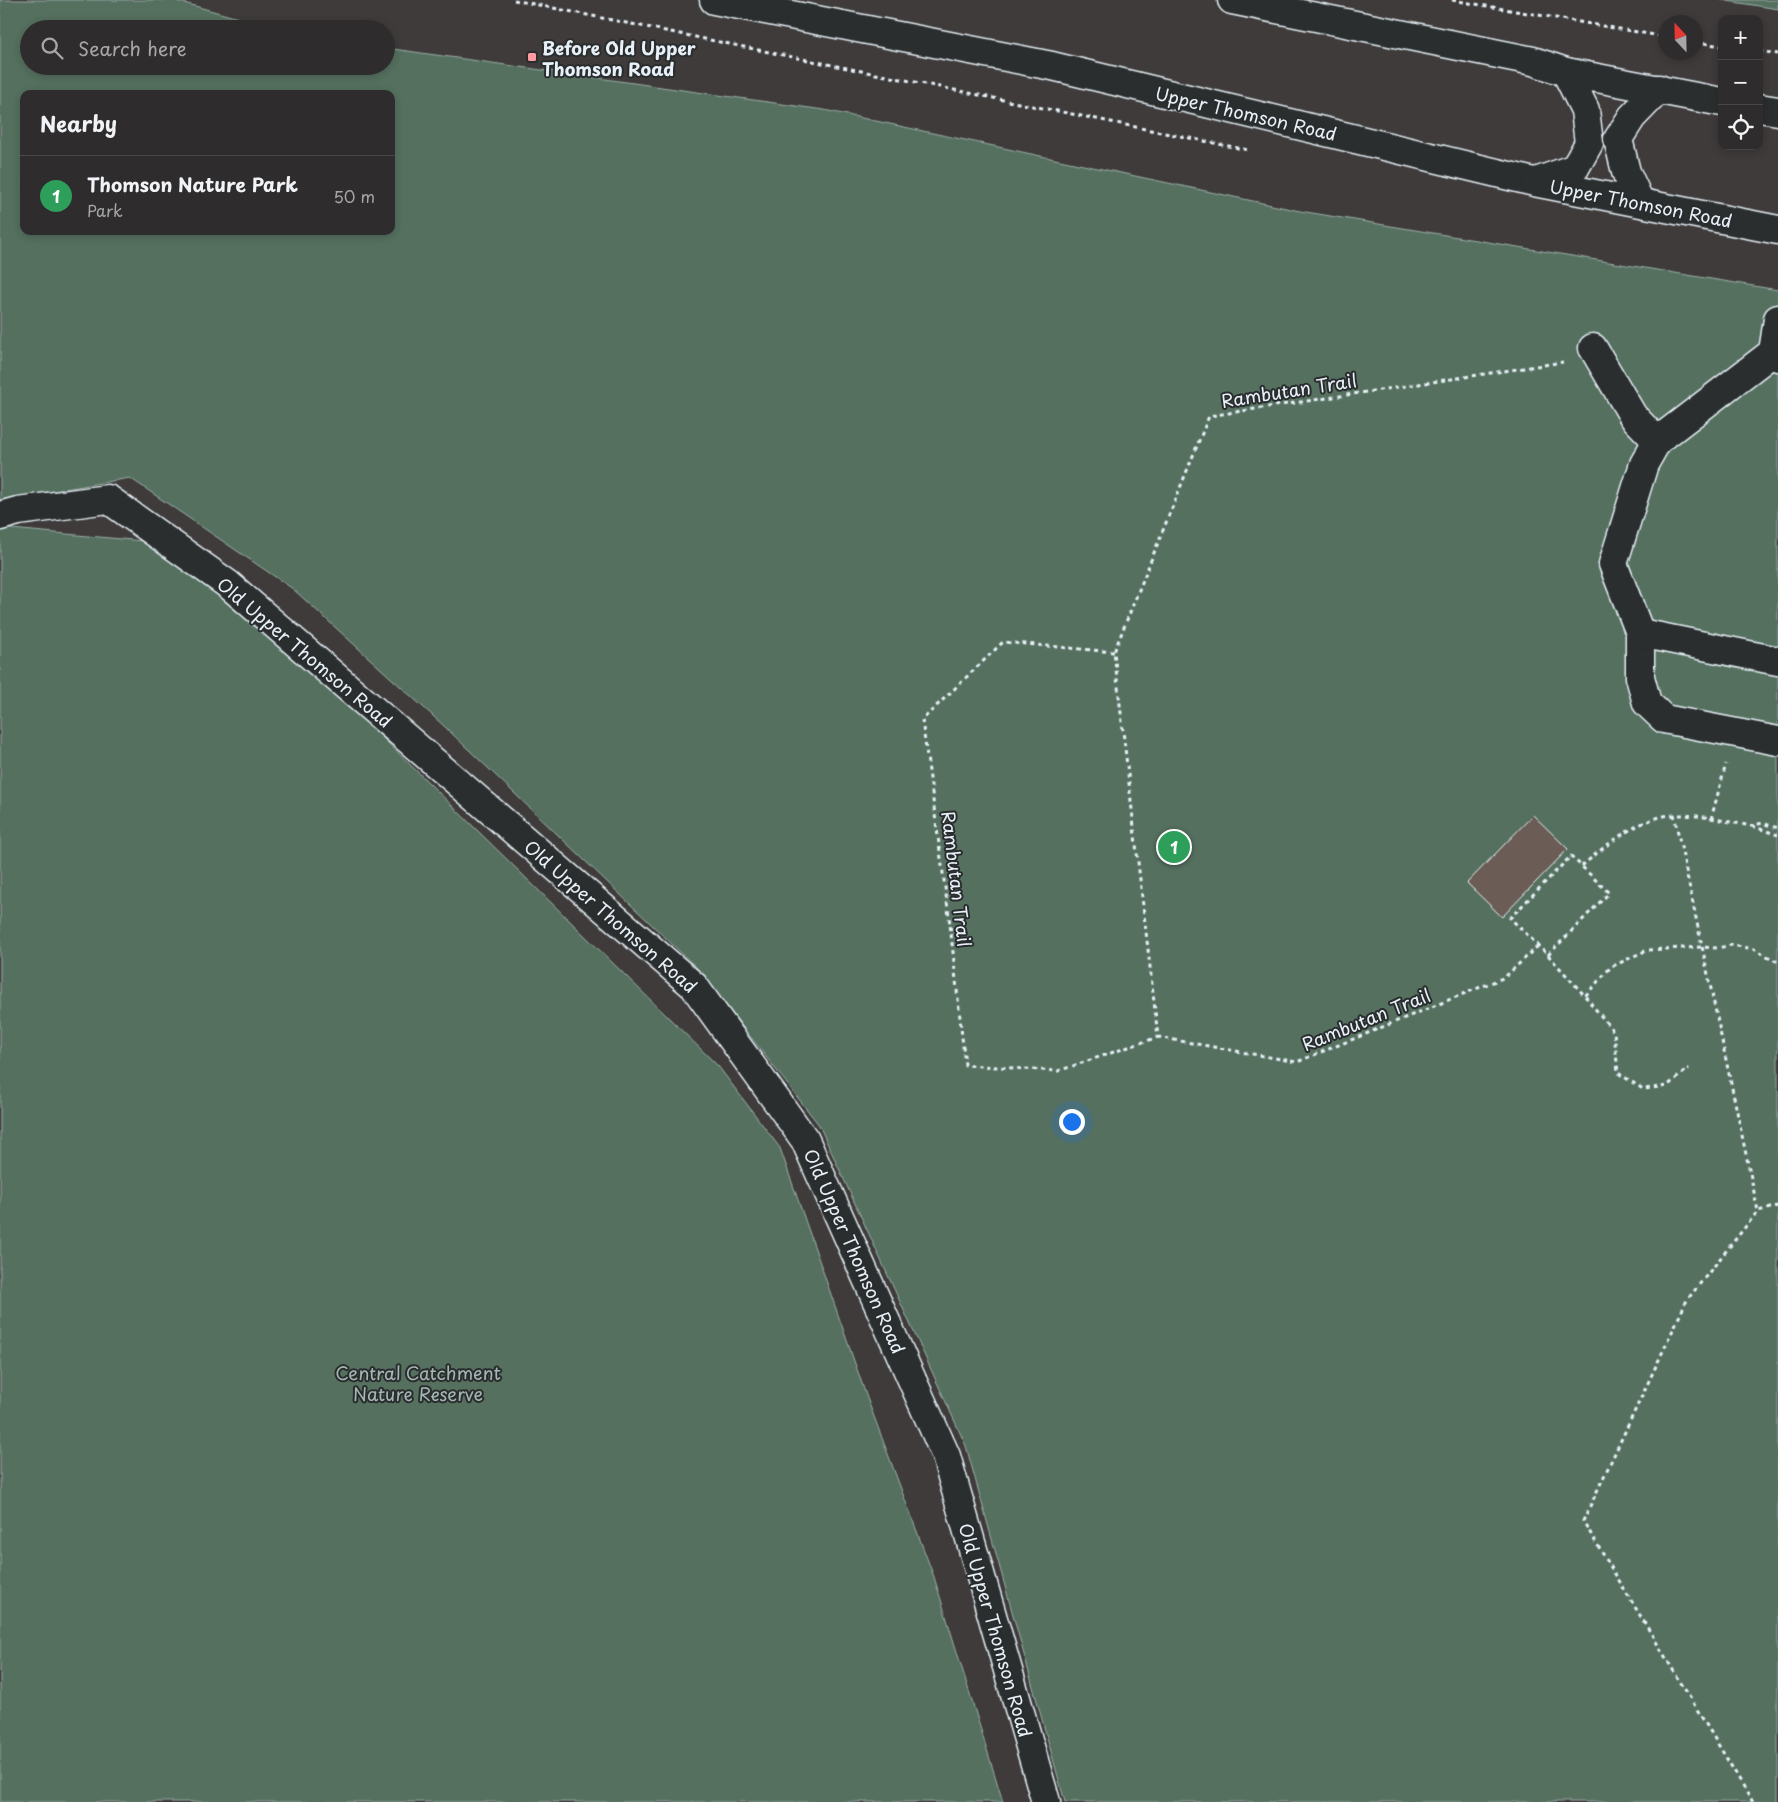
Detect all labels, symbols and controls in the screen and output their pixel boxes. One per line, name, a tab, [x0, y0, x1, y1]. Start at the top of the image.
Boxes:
north arrow	[1658, 15, 1703, 60]
map controls	[1718, 15, 1763, 150]
button: +	[1718, 15, 1763, 60]
search box	[20, 20, 395, 75]
icon: search	[38, 34, 66, 62]
text: Search here	[78, 34, 187, 62]
place label: Before Old Upper Thomson Road	[542, 34, 696, 82]
marker: Before Old Upper Thomson Road	[526, 51, 538, 63]
button: −	[1718, 60, 1763, 105]
street label: Upper Thomson Road	[1153, 79, 1339, 147]
button: locate	[1718, 105, 1763, 150]
text: Nearby	[40, 107, 117, 139]
text: Thomson Nature Park	[87, 170, 298, 198]
street label: Upper Thomson Road	[1547, 172, 1735, 234]
text: 1	[52, 184, 60, 208]
text: 50 m	[334, 184, 375, 208]
text: Park	[87, 198, 123, 222]
street label: Rambutan Trail	[1219, 366, 1359, 414]
street label: Old Upper Thomson Road	[211, 570, 399, 734]
street label: Rambutan Trail	[935, 809, 979, 949]
pin: 1	[1158, 828, 1190, 866]
street label: Old Upper Thomson Road	[518, 833, 704, 999]
street label: Rambutan Trail	[1298, 981, 1434, 1057]
your location	[1059, 1109, 1085, 1135]
street label: Old Upper Thomson Road	[798, 1144, 912, 1358]
park label: Central Catchment Nature Reserve	[335, 1359, 501, 1407]
street label: Old Upper Thomson Road	[952, 1520, 1040, 1740]

